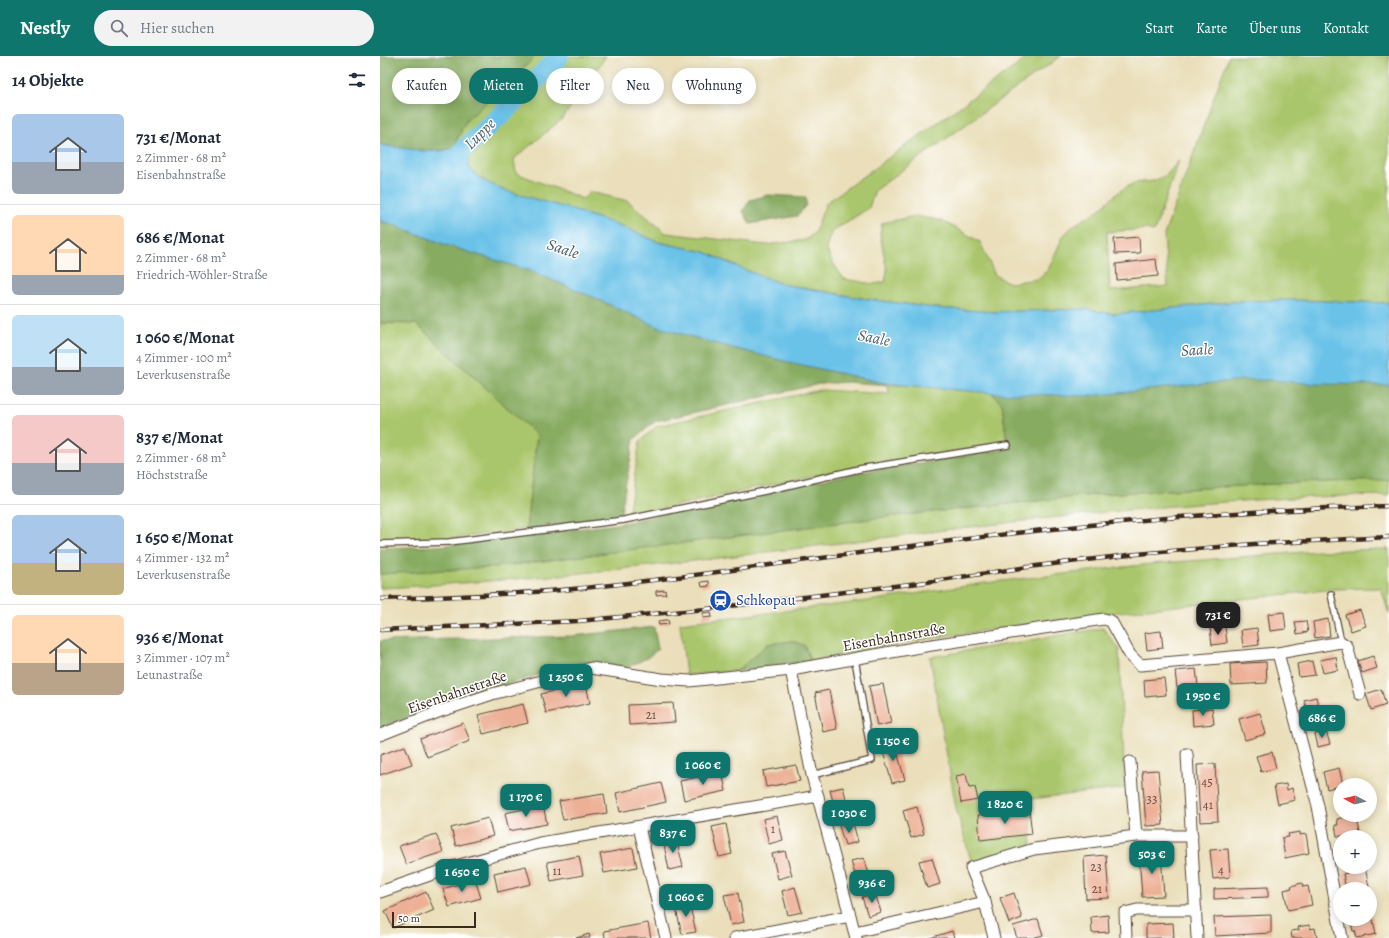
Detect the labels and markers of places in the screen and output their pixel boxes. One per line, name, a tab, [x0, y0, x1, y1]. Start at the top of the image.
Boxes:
station icon: Schkopau	[708, 587, 734, 613]
place label: Schkopau	[736, 590, 797, 610]
pin: 731 €	[1190, 602, 1246, 636]
pin: 1 250 €	[529, 664, 603, 698]
pin: 1 950 €	[1166, 683, 1240, 717]
pin: 686 €	[1294, 705, 1350, 739]
pin: 1 150 €	[856, 728, 930, 762]
pin: 1 060 €	[666, 752, 740, 786]
pin: 1 170 €	[489, 784, 563, 818]
pin: 1 820 €	[968, 791, 1042, 825]
pin: 1 030 €	[812, 800, 886, 834]
pin: 837 €	[645, 820, 701, 854]
pin: 503 €	[1124, 841, 1180, 875]
pin: 1 650 €	[425, 859, 499, 893]
pin: 936 €	[844, 870, 900, 904]
pin: 1 060 €	[649, 884, 723, 918]

